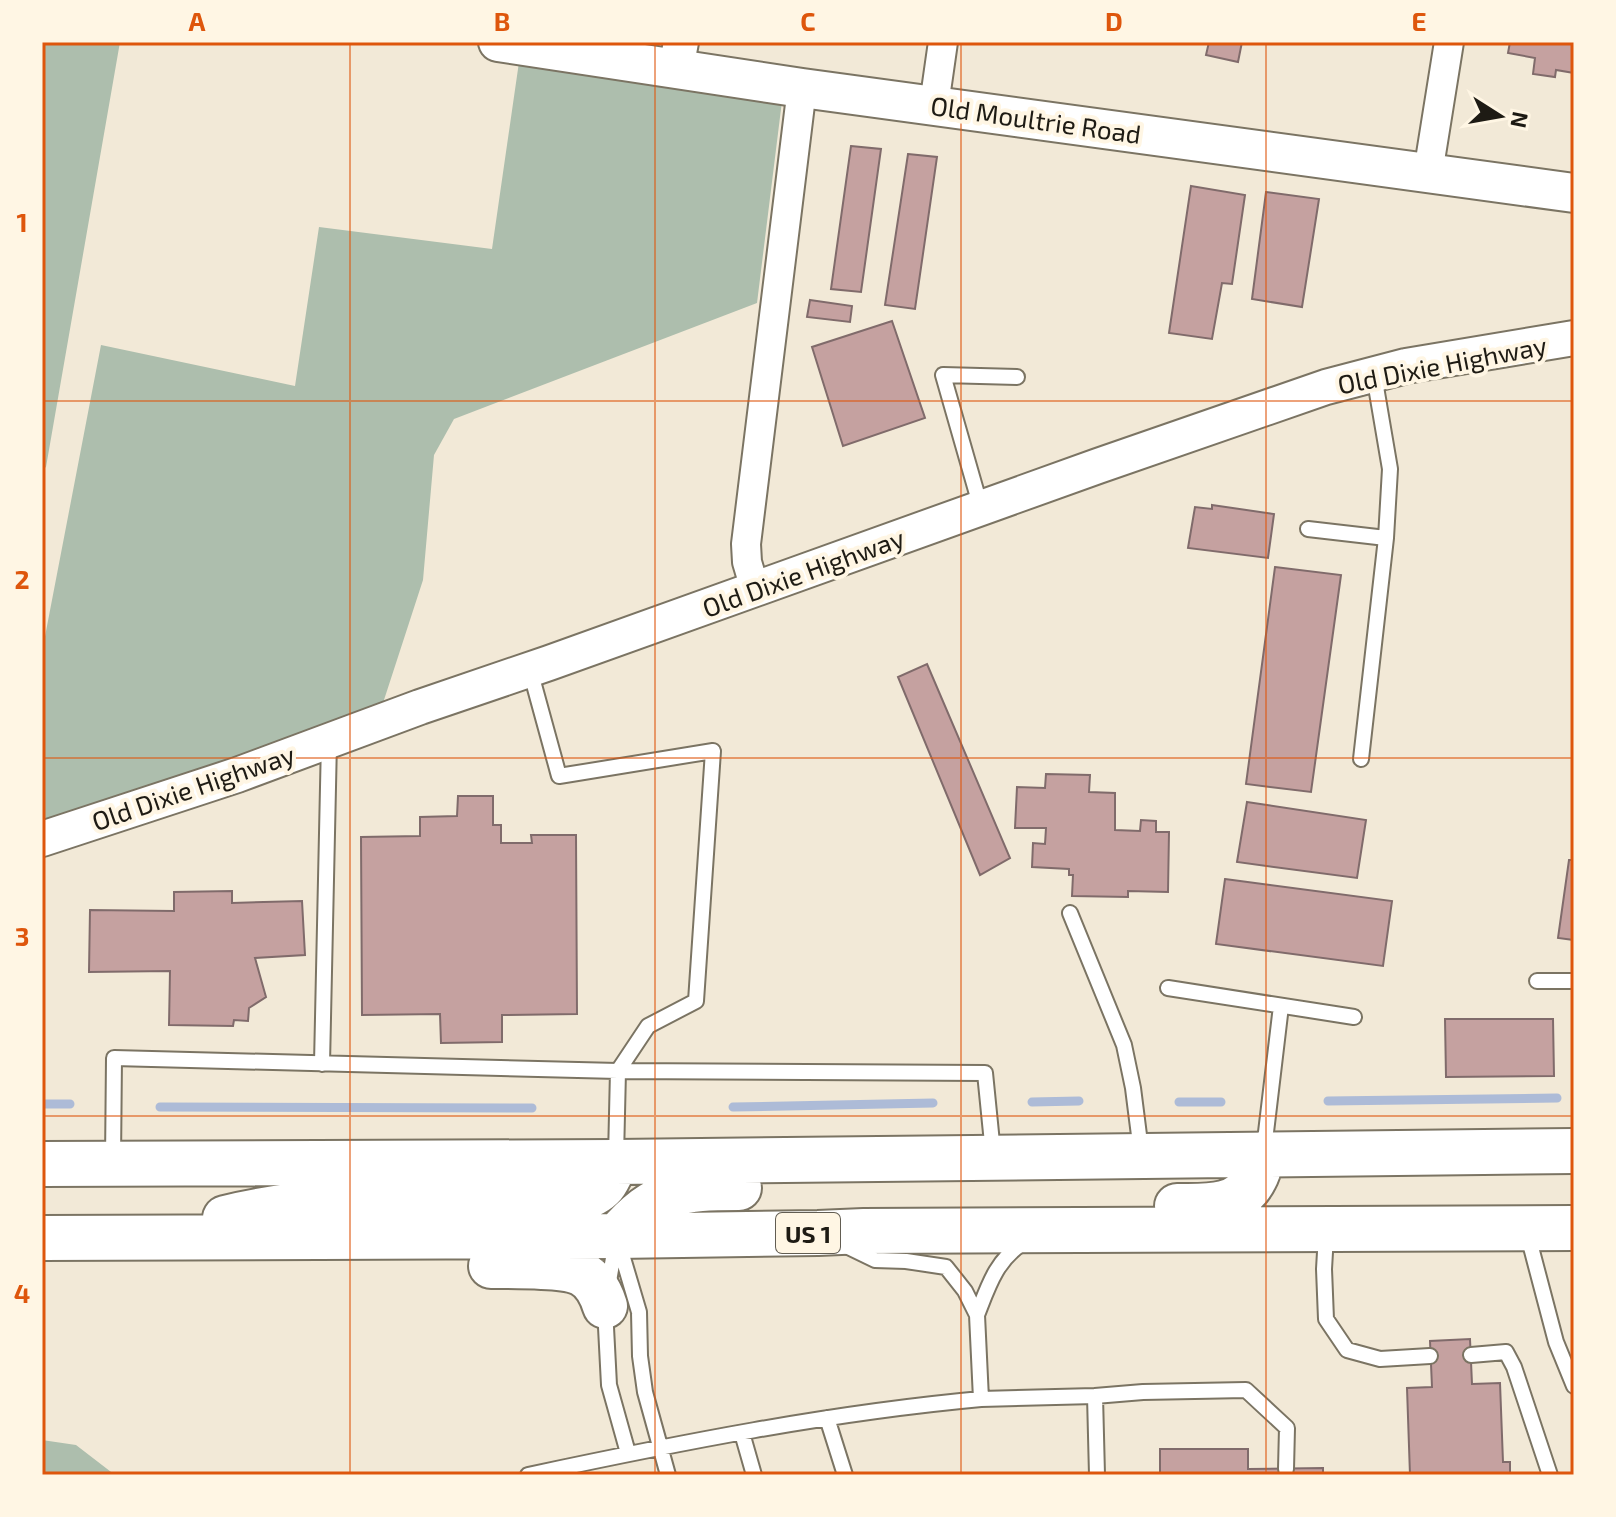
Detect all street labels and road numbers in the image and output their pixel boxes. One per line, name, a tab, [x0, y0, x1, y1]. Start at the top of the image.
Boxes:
street label: Old Moultrie Road	[929, 89, 1143, 149]
street label: Old Dixie Highway	[1335, 328, 1549, 399]
street label: Old Dixie Highway	[698, 521, 908, 623]
street label: Old Dixie Highway	[88, 738, 299, 836]
road number: US 1	[776, 1213, 840, 1253]

